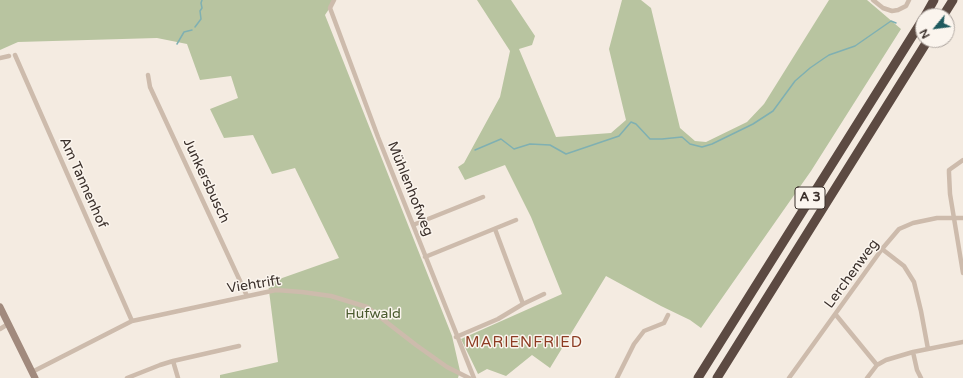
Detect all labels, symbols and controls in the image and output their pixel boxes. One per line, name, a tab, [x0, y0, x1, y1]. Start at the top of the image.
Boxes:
north arrow	[915, 8, 955, 48]
text: N	[917, 27, 933, 41]
street label: Am Tannenhof	[55, 135, 111, 231]
street label: Junkersbusch	[179, 136, 233, 226]
street label: Mühlenhofweg	[383, 139, 437, 239]
road number: A 3	[795, 187, 825, 209]
street label: Lerchenweg	[821, 236, 883, 312]
street label: Viehtrift	[226, 272, 282, 298]
park label: Hufwald	[345, 306, 401, 322]
district label: MARIENFRIED	[465, 334, 583, 352]

